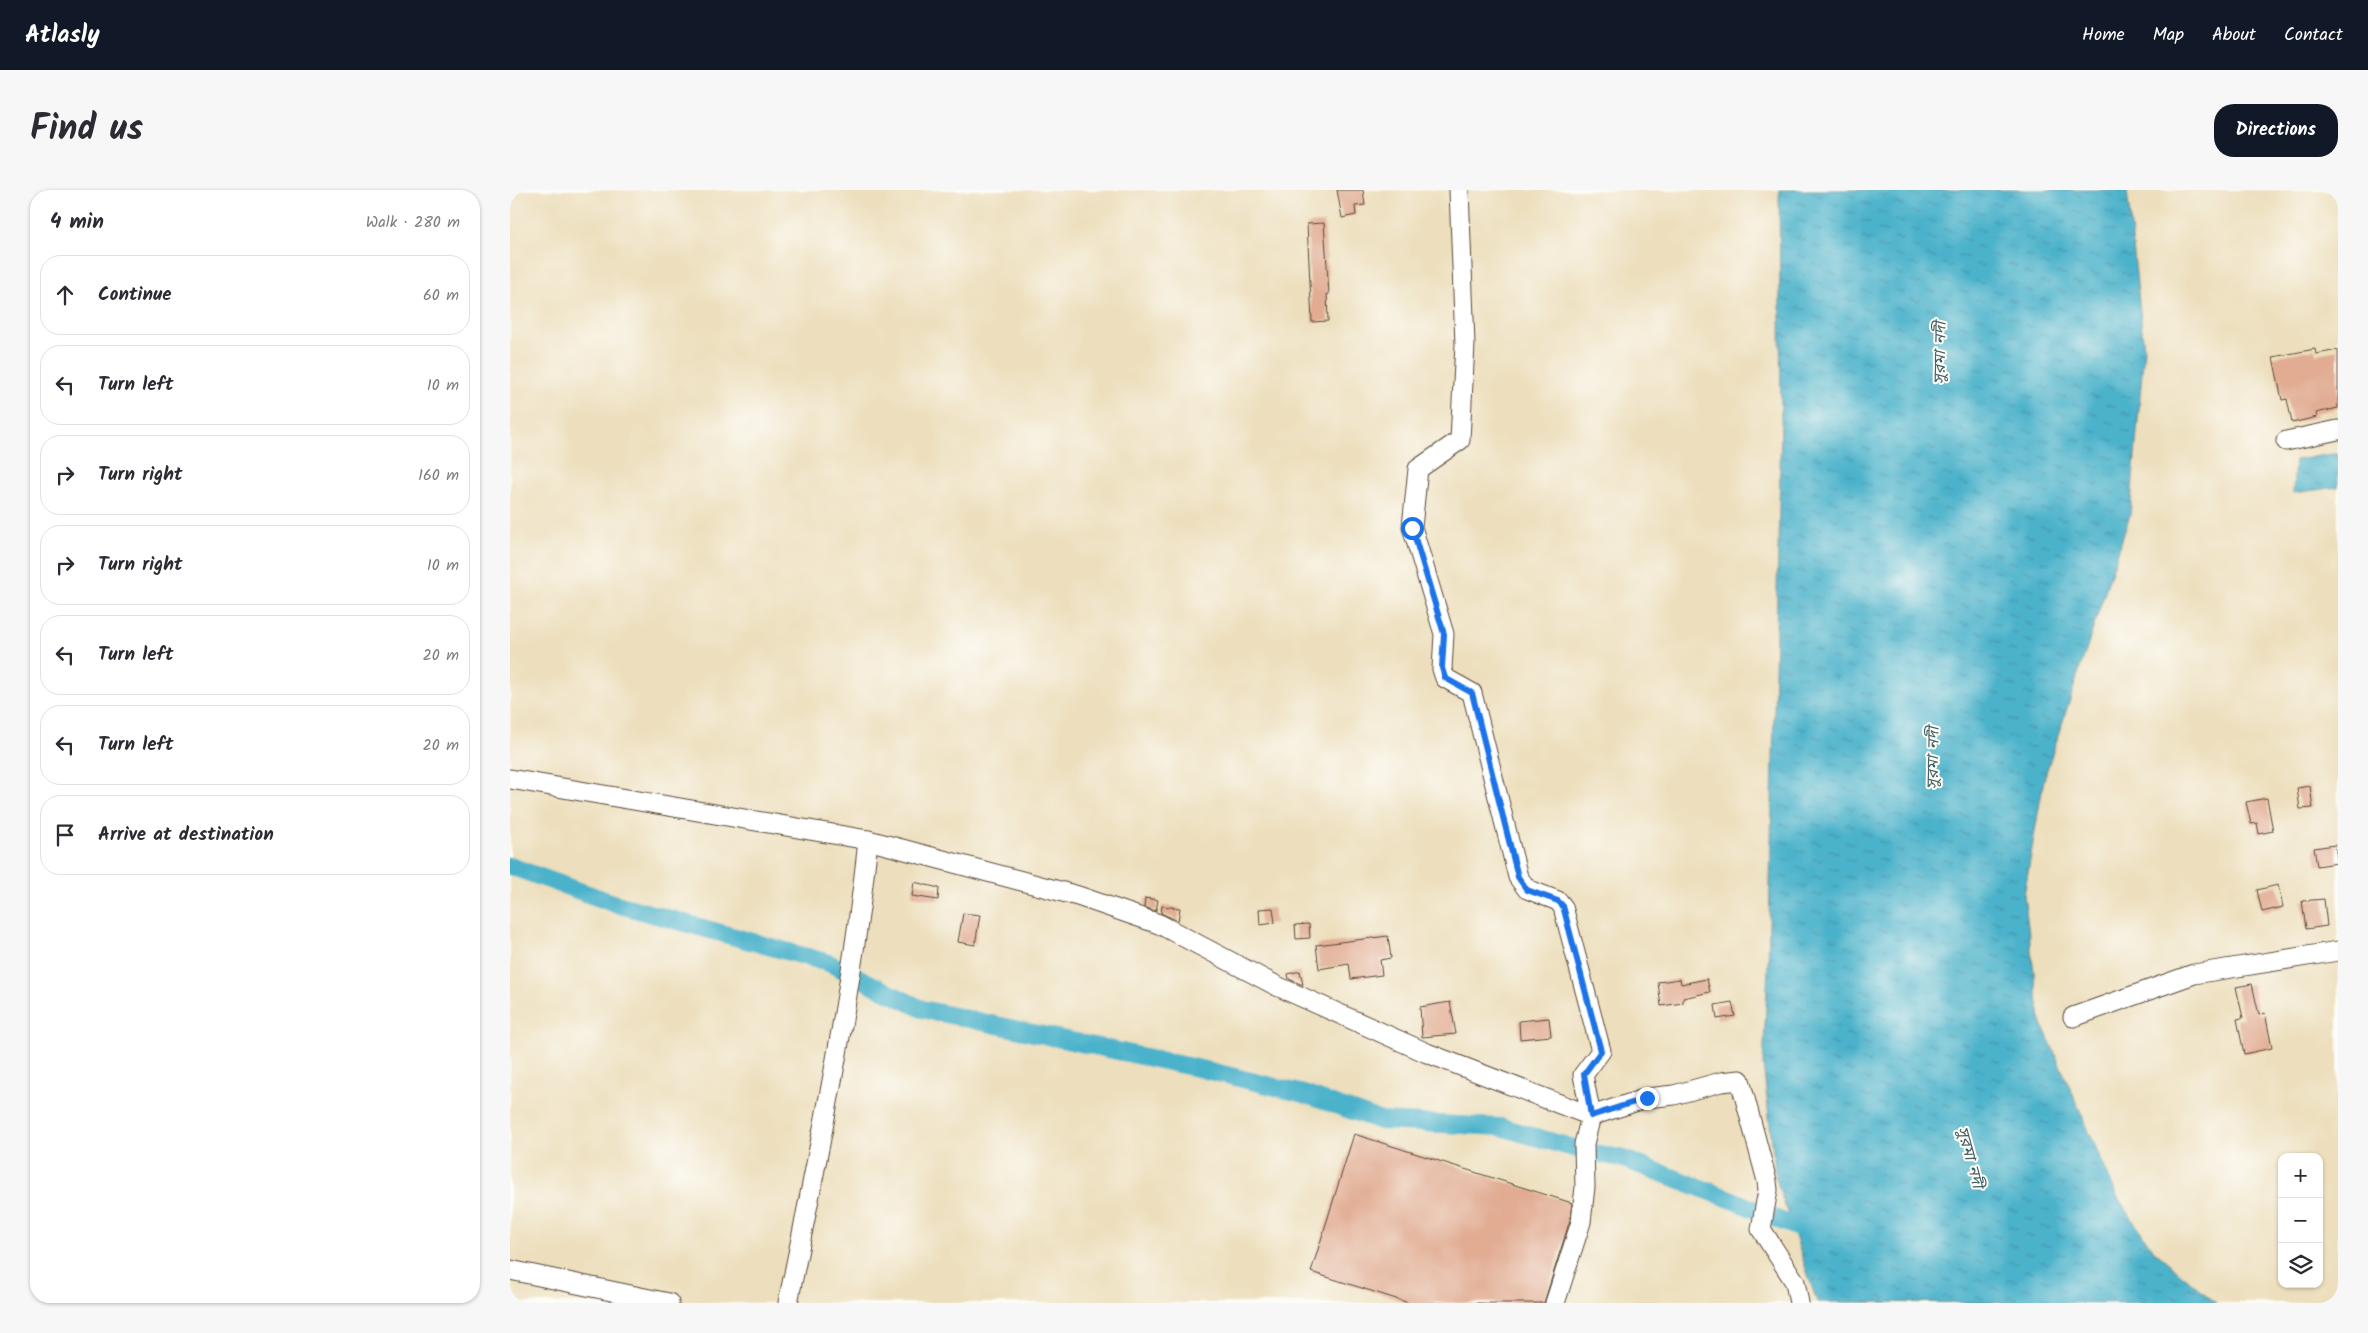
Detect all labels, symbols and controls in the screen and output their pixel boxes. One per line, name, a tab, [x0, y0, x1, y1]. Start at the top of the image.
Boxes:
text: Atlasly	[25, 16, 100, 55]
text: Home	[2082, 21, 2125, 50]
text: Map	[2153, 21, 2184, 50]
text: About	[2212, 21, 2256, 50]
text: Contact	[2284, 21, 2343, 50]
text: Find us	[30, 102, 143, 158]
button: Directions	[2214, 104, 2338, 157]
text: 4 min	[50, 206, 104, 239]
text: Walk · 280 m	[366, 210, 460, 235]
text: Continue	[98, 280, 171, 310]
icon: ahead	[51, 281, 79, 309]
text: 60 m	[423, 283, 459, 308]
water label: সুরমা নদী	[1927, 319, 1954, 385]
text: Turn left	[98, 370, 173, 400]
icon: left	[51, 371, 79, 399]
text: 10 m	[427, 373, 459, 398]
text: Turn right	[98, 460, 183, 490]
icon: right	[51, 461, 79, 489]
text: 160 m	[418, 463, 459, 488]
route start	[1401, 517, 1424, 540]
text: Turn right	[98, 550, 183, 580]
icon: right	[51, 551, 79, 579]
text: 10 m	[427, 553, 459, 578]
text: Turn left	[98, 640, 173, 670]
icon: left	[51, 641, 79, 669]
text: 20 m	[423, 643, 459, 668]
water label: সুরমা নদী	[1920, 724, 1947, 790]
text: Turn left	[98, 730, 173, 760]
icon: left	[51, 731, 79, 759]
text: 20 m	[423, 733, 459, 758]
text: Arrive at destination	[98, 820, 274, 850]
icon: arrive	[51, 821, 79, 849]
route end	[1636, 1087, 1659, 1110]
water label: সুরমা নদী	[1949, 1124, 1990, 1194]
map controls	[2278, 1153, 2323, 1288]
button: +	[2278, 1153, 2323, 1198]
button: −	[2278, 1198, 2323, 1243]
button: layers	[2278, 1243, 2323, 1288]

